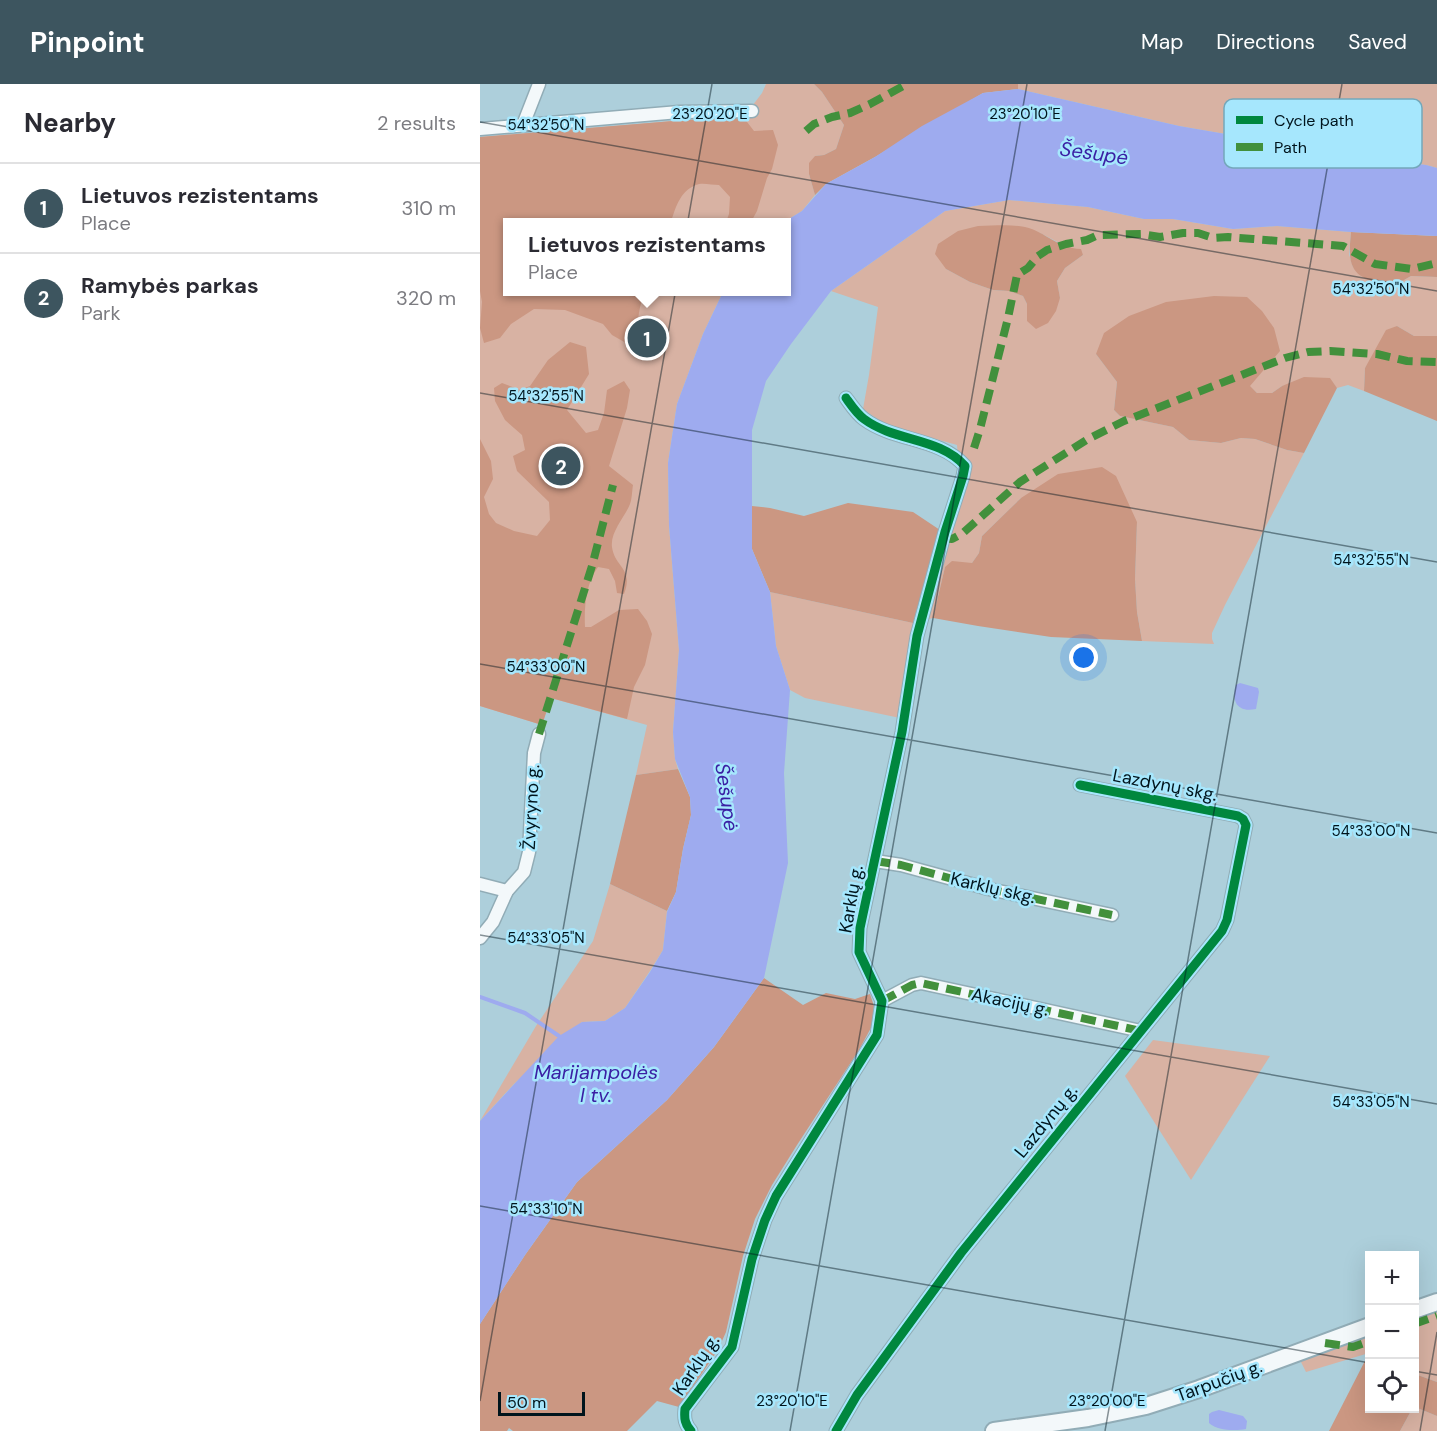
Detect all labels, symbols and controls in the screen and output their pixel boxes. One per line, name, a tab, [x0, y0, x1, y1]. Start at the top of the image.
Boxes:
text: Pinpoint	[30, 24, 145, 61]
text: Map	[1141, 28, 1183, 56]
text: Directions	[1216, 28, 1315, 56]
text: Saved	[1348, 28, 1407, 56]
legend	[1224, 99, 1422, 168]
text: 23°20'20"E	[672, 104, 748, 124]
text: 23°20'10"E	[989, 104, 1061, 124]
text: Nearby	[24, 106, 116, 140]
text: 2 results	[377, 110, 456, 136]
text: Cycle path	[1274, 110, 1354, 131]
text: 54°32'50"N	[508, 115, 584, 135]
water label: Šešupė	[1058, 135, 1130, 171]
text: Path	[1274, 137, 1307, 158]
text: Lietuvos rezistentams	[81, 181, 319, 210]
text: 1	[40, 195, 47, 221]
text: 310 m	[401, 195, 456, 221]
text: Place	[81, 210, 131, 236]
popup	[503, 218, 791, 296]
text: Lietuvos rezistentams	[528, 230, 766, 259]
text: Place	[528, 259, 578, 285]
text: Ramybės parkas	[81, 271, 259, 300]
text: 54°32'50"N	[1333, 279, 1409, 299]
text: 2	[38, 285, 49, 311]
text: 320 m	[396, 285, 456, 311]
text: Park	[81, 300, 121, 326]
pin: 1	[628, 316, 666, 360]
text: 54°32'55"N	[508, 386, 584, 406]
pin: 2	[542, 444, 580, 488]
text: 54°32'55"N	[1333, 550, 1409, 570]
your location	[1069, 643, 1098, 672]
text: 54°33'00"N	[507, 657, 585, 677]
water label: Šešupė	[709, 761, 745, 833]
street label: Lazdynų skg.	[1111, 763, 1219, 807]
street label: Žvyryno g.	[517, 764, 545, 850]
text: 54°33'00"N	[1332, 821, 1410, 841]
street label: Karklų g.	[833, 863, 869, 935]
street label: Karklų skg.	[948, 867, 1038, 909]
text: 54°33'05"N	[507, 928, 585, 948]
street label: Akacijų g.	[969, 982, 1051, 1022]
water label: Marijampolės I tv.	[534, 1059, 658, 1108]
street label: Lazdynų g.	[1009, 1079, 1083, 1163]
text: 54°33'05"N	[1332, 1092, 1410, 1112]
text: 54°33'10"N	[509, 1199, 583, 1219]
map controls	[1365, 1251, 1419, 1413]
button: +	[1365, 1251, 1419, 1305]
button: −	[1365, 1305, 1419, 1359]
street label: Karklų g.	[667, 1330, 725, 1400]
street label: Tarpučių g.	[1173, 1354, 1265, 1408]
button: locate	[1365, 1359, 1419, 1413]
scale bar	[498, 1389, 585, 1416]
text: 23°20'10"E	[756, 1391, 828, 1411]
text: 23°20'00"E	[1068, 1391, 1146, 1411]
text: 50 m	[507, 1392, 546, 1413]

